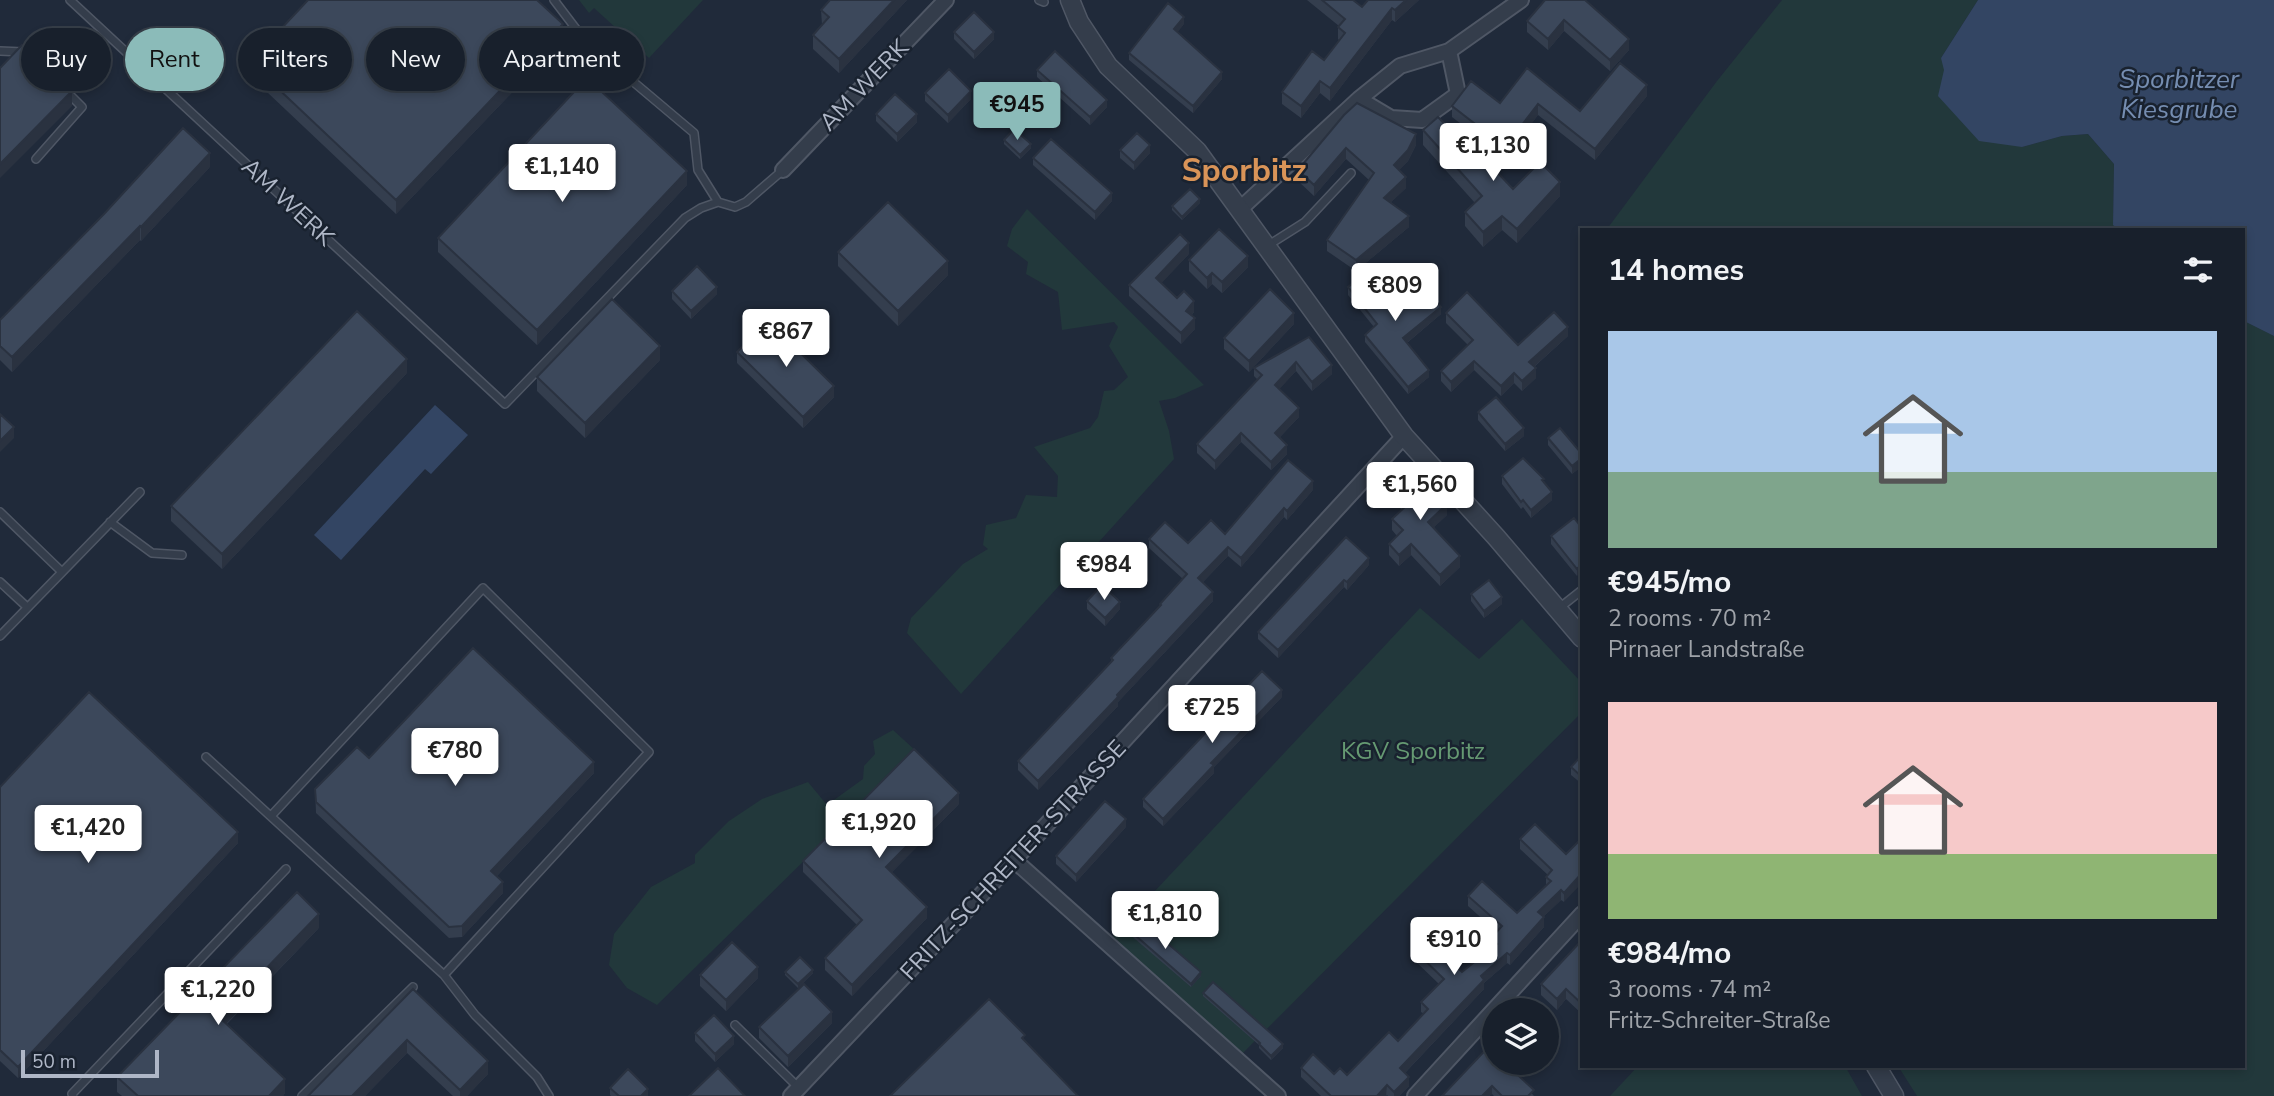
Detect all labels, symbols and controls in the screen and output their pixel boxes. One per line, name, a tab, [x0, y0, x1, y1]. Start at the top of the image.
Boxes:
chip: Buy	[21, 28, 111, 91]
chip: Rent	[125, 28, 224, 91]
chip: Filters	[238, 28, 352, 91]
chip: New	[366, 28, 465, 91]
chip: Apartment	[479, 28, 644, 91]
street label: AM WERK	[812, 32, 916, 138]
water label: Sporbitzer Kiesgrube	[2119, 62, 2240, 127]
pin: €945	[976, 82, 1058, 142]
text: €945	[989, 89, 1045, 120]
pin: €1,130	[1436, 124, 1550, 183]
text: €1,130	[1456, 130, 1530, 161]
pin: €1,140	[505, 144, 619, 204]
district label: Sporbitz	[1181, 149, 1307, 192]
street label: AM WERK	[235, 151, 342, 254]
text: €1,140	[525, 151, 599, 182]
text: 14 homes	[1608, 250, 1744, 291]
icon: filters	[2179, 251, 2217, 289]
pin: €809	[1354, 264, 1436, 323]
text: €809	[1367, 270, 1423, 301]
pin: €867	[745, 310, 827, 369]
text: €867	[758, 316, 814, 347]
icon: home	[1850, 376, 1976, 502]
pin: €1,560	[1363, 462, 1477, 522]
text: €1,560	[1383, 469, 1457, 500]
pin: €984	[1063, 542, 1145, 602]
text: €984	[1076, 549, 1132, 580]
text: €945/mo	[1608, 562, 1731, 603]
text: 2 rooms · 70 m²	[1608, 603, 1771, 634]
text: Pirnaer Landstraße	[1608, 634, 1805, 665]
pin: €725	[1171, 686, 1253, 745]
text: €725	[1184, 692, 1240, 723]
pin: €780	[414, 728, 496, 788]
street label: FRITZ-SCHREITER-STRASSE	[893, 733, 1133, 987]
text: €780	[427, 735, 483, 766]
park label: KGV Sporbitz	[1341, 735, 1485, 767]
icon: home	[1850, 747, 1976, 873]
pin: €1,920	[822, 800, 936, 860]
pin: €1,420	[31, 806, 145, 865]
text: €1,920	[842, 807, 916, 838]
text: €1,420	[51, 812, 125, 843]
pin: €1,810	[1108, 892, 1222, 951]
text: €1,810	[1128, 898, 1202, 929]
pin: €910	[1413, 918, 1495, 977]
text: €910	[1426, 924, 1482, 955]
text: €984/mo	[1608, 933, 1731, 974]
pin: €1,220	[161, 968, 275, 1027]
text: €1,220	[181, 974, 255, 1005]
text: 3 rooms · 74 m²	[1608, 974, 1771, 1005]
map controls	[1482, 998, 1559, 1075]
button: layers	[1482, 998, 1559, 1075]
text: Fritz-Schreiter-Straße	[1608, 1005, 1831, 1036]
scale bar	[21, 1047, 159, 1079]
text: 50 m	[32, 1049, 76, 1075]

